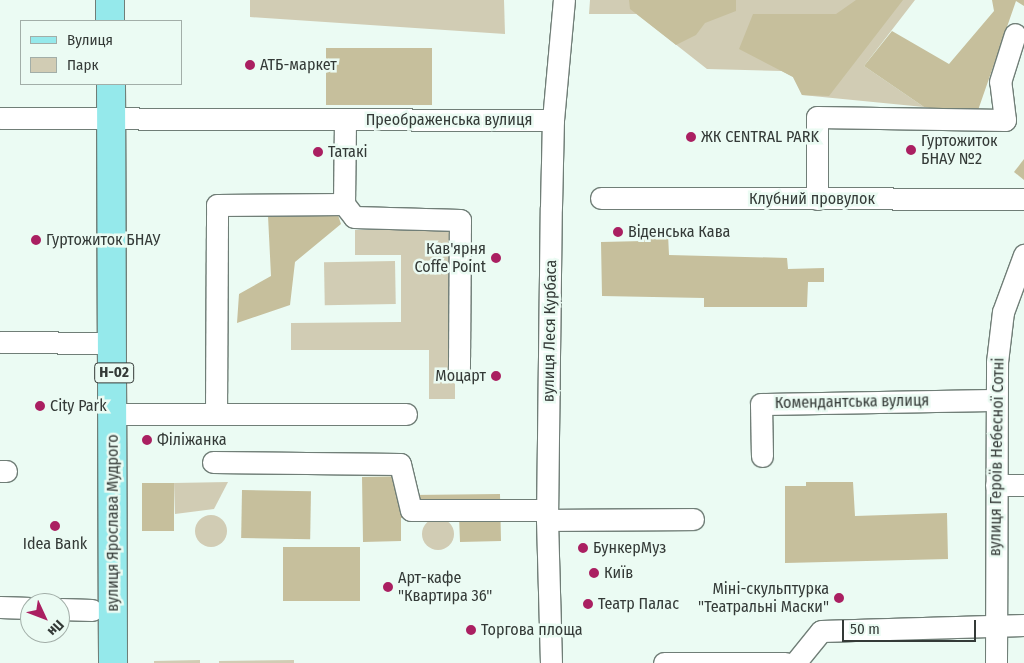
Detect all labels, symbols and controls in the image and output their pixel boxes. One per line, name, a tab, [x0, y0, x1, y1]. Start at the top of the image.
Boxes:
legend	[20, 20, 182, 85]
text: Вулиця	[67, 31, 113, 49]
place label: АТБ-маркет	[260, 55, 337, 75]
text: Парк	[67, 56, 98, 74]
marker: АТБ-маркет	[244, 59, 256, 71]
street label: Преображенська вулиця	[366, 110, 532, 130]
place label: ЖК CENTRAL PARK	[701, 127, 819, 147]
marker: ЖК CENTRAL PARK	[685, 131, 697, 143]
place label: Гуртожиток БНАУ №2	[921, 131, 998, 169]
place label: Татакі	[328, 142, 367, 162]
marker: Гуртожиток БНАУ №2	[905, 144, 917, 156]
marker: Татакі	[312, 146, 324, 158]
street label: Клубний провулок	[749, 189, 875, 209]
place label: Віденська Кава	[628, 222, 730, 242]
marker: Віденська Кава	[612, 226, 624, 238]
place label: Гуртожиток БНАУ	[46, 230, 160, 250]
marker: Гуртожиток БНАУ	[30, 234, 42, 246]
place label: Кав'ярня Coffe Point	[414, 239, 486, 277]
marker: Кав'ярня Coffe Point	[490, 252, 502, 264]
street label: вулиця Леся Курбаса	[539, 260, 561, 402]
street label: вулиця Героїв Небесної Сотні	[986, 358, 1008, 556]
road number: Н-02	[94, 360, 134, 386]
place label: Моцарт	[435, 366, 486, 386]
marker: Моцарт	[490, 370, 502, 382]
street label: Комендантська вулиця	[775, 391, 929, 413]
place label: City Park	[50, 396, 107, 416]
marker: City Park	[34, 400, 46, 412]
place label: Філіжанка	[157, 430, 227, 450]
street label: вулиця Ярослава Мудрого	[103, 434, 123, 612]
marker: Філіжанка	[141, 434, 153, 446]
marker: Idea Bank	[49, 520, 61, 532]
place label: Idea Bank	[23, 534, 87, 554]
place label: БункерМуз	[593, 538, 666, 558]
marker: БункерМуз	[577, 542, 589, 554]
place label: Київ	[604, 563, 633, 583]
marker: Київ	[588, 567, 600, 579]
place label: Арт-кафе "Квартира 36"	[398, 568, 492, 606]
place label: Міні-скульптурка "Театральні Маски"	[698, 579, 829, 617]
marker: Арт-кафе "Квартира 36"	[382, 581, 394, 593]
marker: Міні-скульптурка "Театральні Маски"	[833, 592, 845, 604]
north arrow	[20, 593, 70, 643]
place label: Театр Палас	[598, 594, 679, 614]
marker: Театр Палас	[582, 598, 594, 610]
scale bar	[844, 610, 978, 642]
text: Пн	[44, 616, 67, 639]
place label: Торгова площа	[481, 620, 583, 640]
text: 50 m	[850, 620, 880, 638]
marker: Торгова площа	[465, 624, 477, 636]

